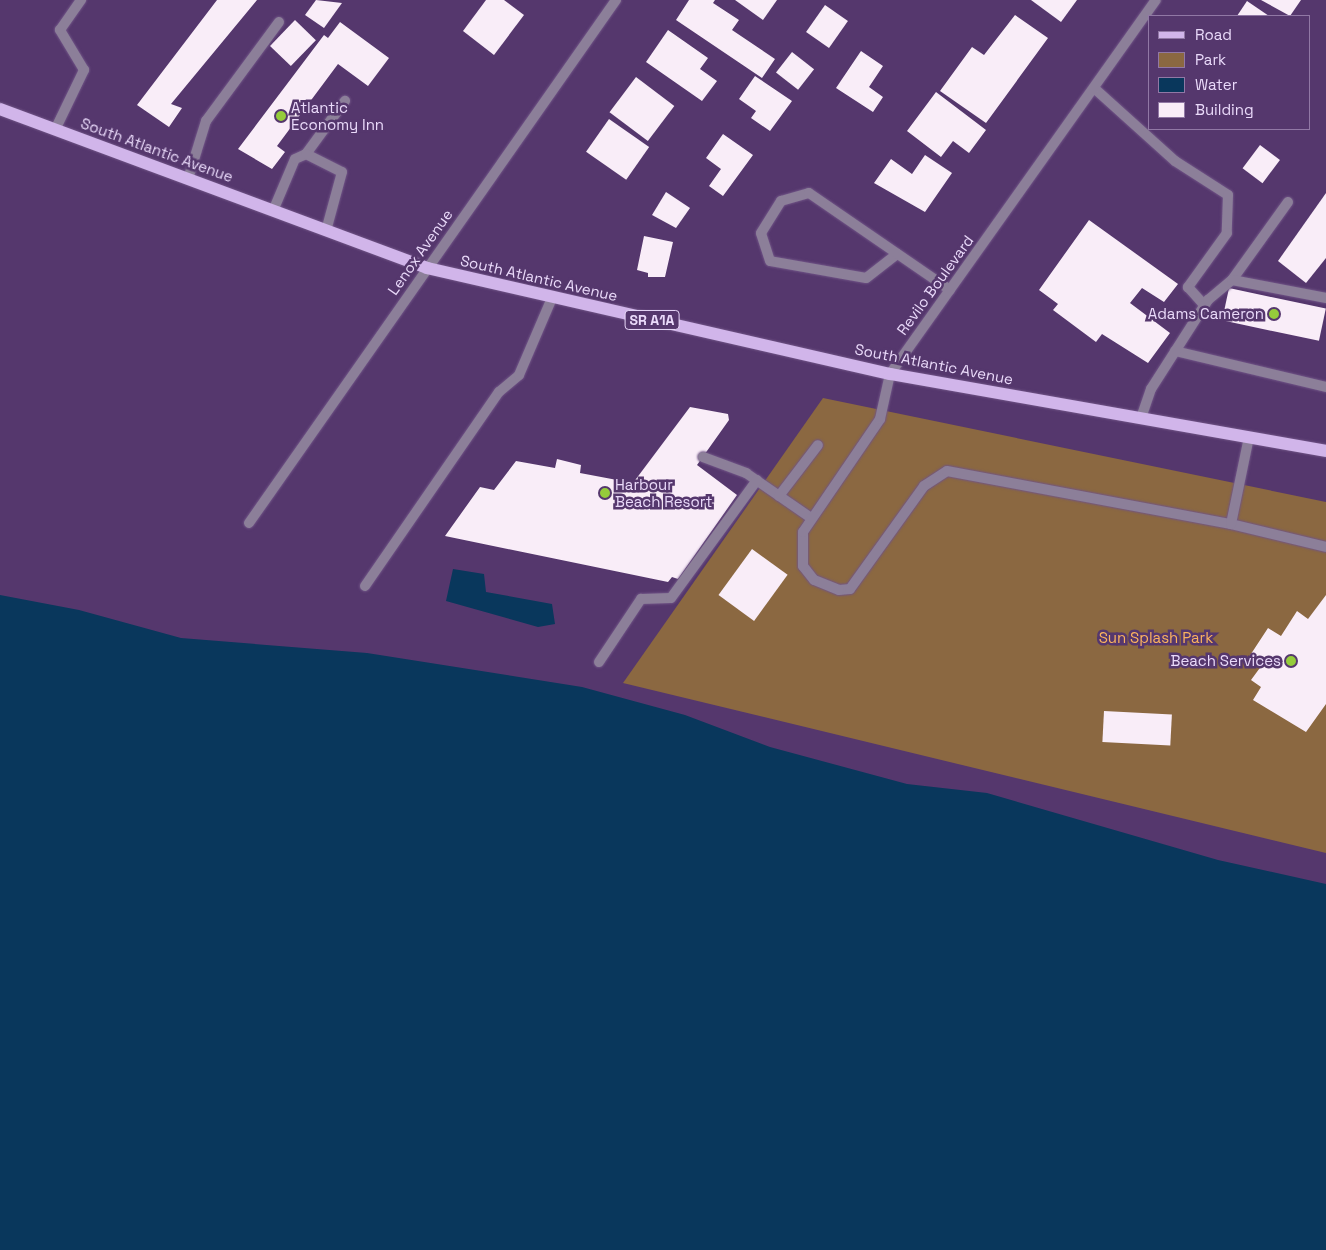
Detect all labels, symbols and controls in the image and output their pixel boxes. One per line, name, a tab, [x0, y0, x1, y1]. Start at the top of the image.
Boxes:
legend	[1148, 15, 1311, 130]
text: Road	[1195, 25, 1232, 44]
text: Park	[1195, 50, 1226, 69]
text: Water	[1195, 75, 1237, 94]
place label: Atlantic Economy Inn	[291, 98, 384, 133]
text: Building	[1195, 100, 1254, 119]
marker: Atlantic Economy Inn	[275, 110, 287, 122]
street label: South Atlantic Avenue	[78, 114, 236, 186]
street label: Lenox Avenue	[384, 206, 456, 298]
street label: Revilo Boulevard	[893, 232, 977, 338]
street label: South Atlantic Avenue	[458, 251, 620, 305]
place label: Adams Cameron	[1148, 305, 1264, 323]
road number: SR A1A	[624, 308, 680, 332]
marker: Adams Cameron	[1268, 308, 1280, 320]
street label: South Atlantic Avenue	[853, 340, 1015, 388]
place label: Harbour Beach Resort	[615, 475, 712, 510]
marker: Harbour Beach Resort	[599, 487, 611, 499]
park label: Sun Splash Park	[1099, 629, 1213, 647]
place label: Beach Services	[1171, 652, 1281, 670]
marker: Beach Services	[1285, 655, 1297, 667]

